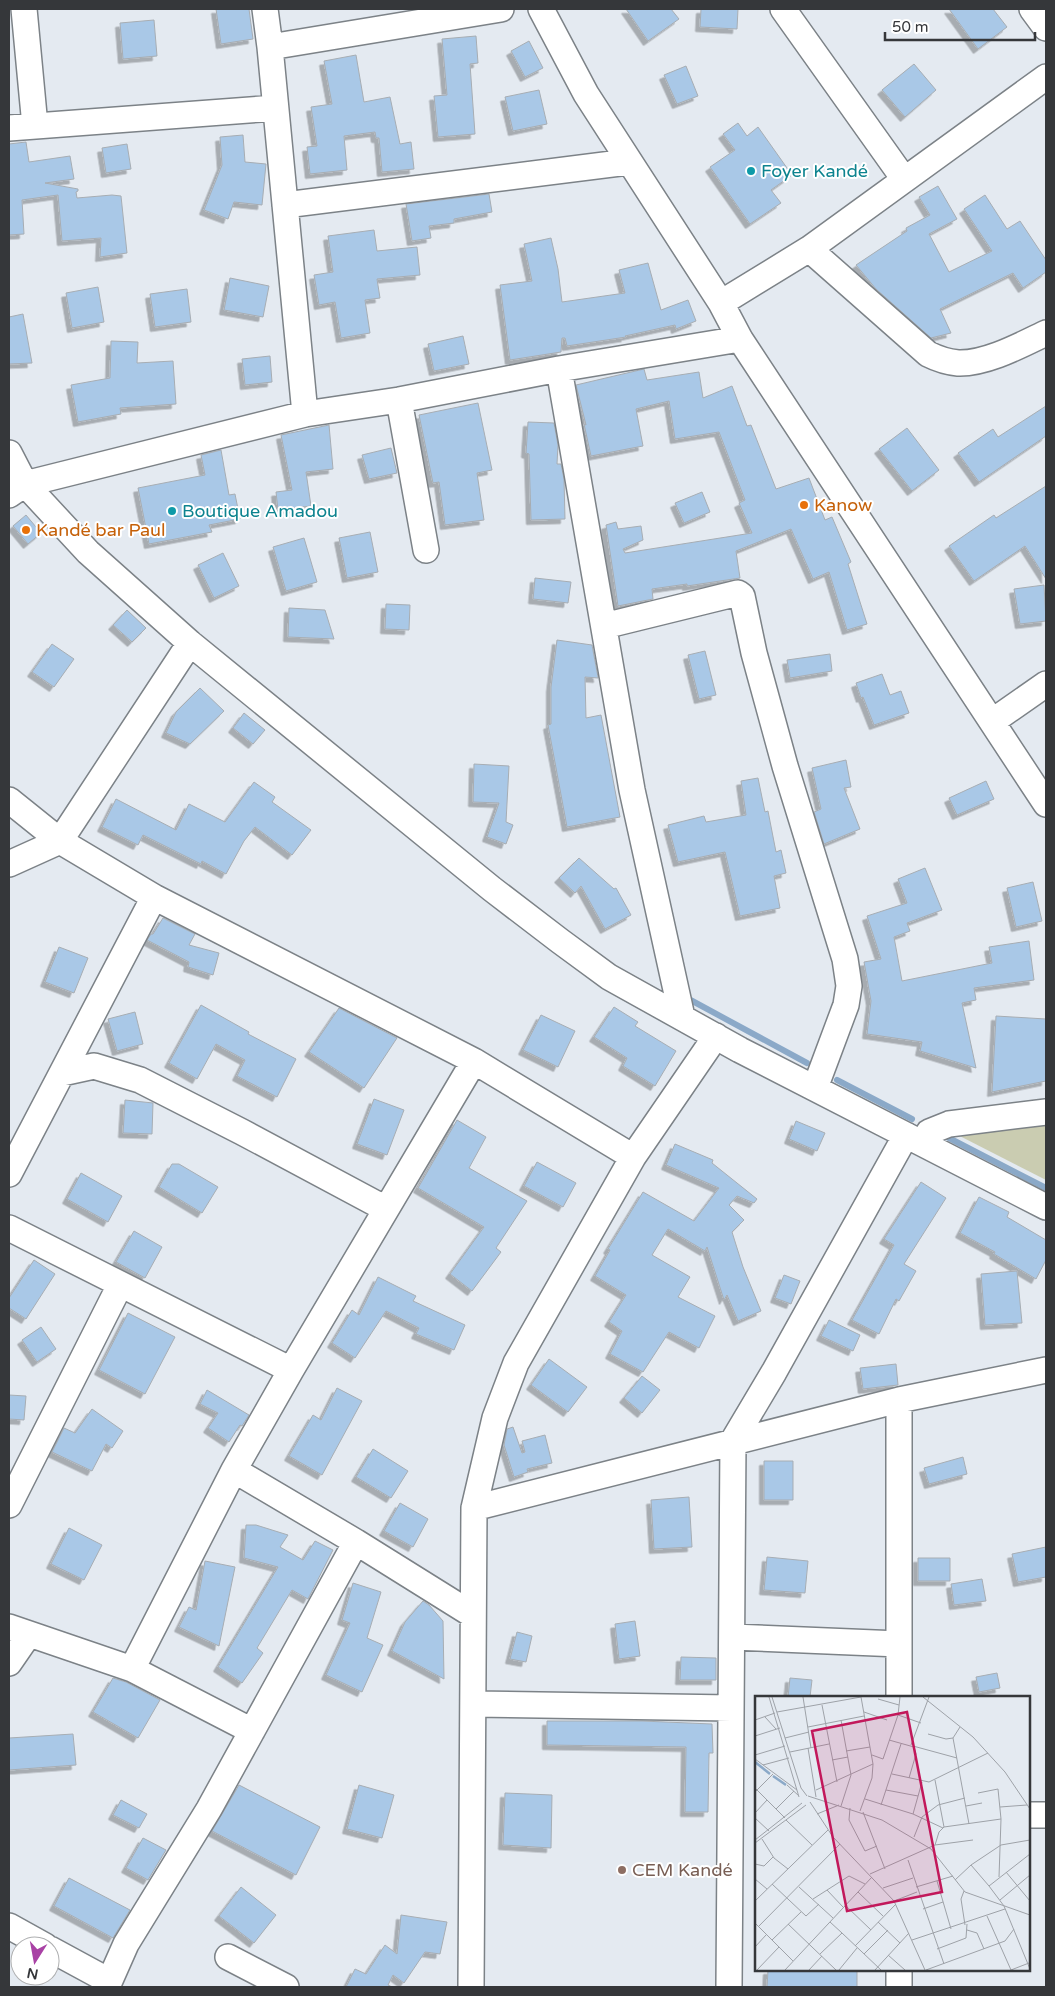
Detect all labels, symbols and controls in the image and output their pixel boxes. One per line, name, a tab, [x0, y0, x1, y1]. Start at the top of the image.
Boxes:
scale bar	[885, 10, 1035, 42]
text: 50 m	[892, 18, 929, 36]
place label: Foyer Kandé	[761, 160, 868, 182]
marker: Foyer Kandé	[745, 165, 757, 177]
place label: Kanow	[814, 494, 872, 516]
marker: Kanow	[798, 499, 810, 511]
place label: Boutique Amadou	[182, 500, 338, 522]
marker: Boutique Amadou	[166, 505, 178, 517]
place label: Kandé bar Paul	[36, 519, 166, 541]
marker: Kandé bar Paul	[20, 524, 32, 536]
inset map	[755, 1696, 1030, 1971]
place label: CEM Kandé	[632, 1859, 733, 1881]
marker: CEM Kandé	[616, 1864, 628, 1876]
north arrow	[10, 1936, 60, 1986]
text: N	[25, 1964, 40, 1983]

